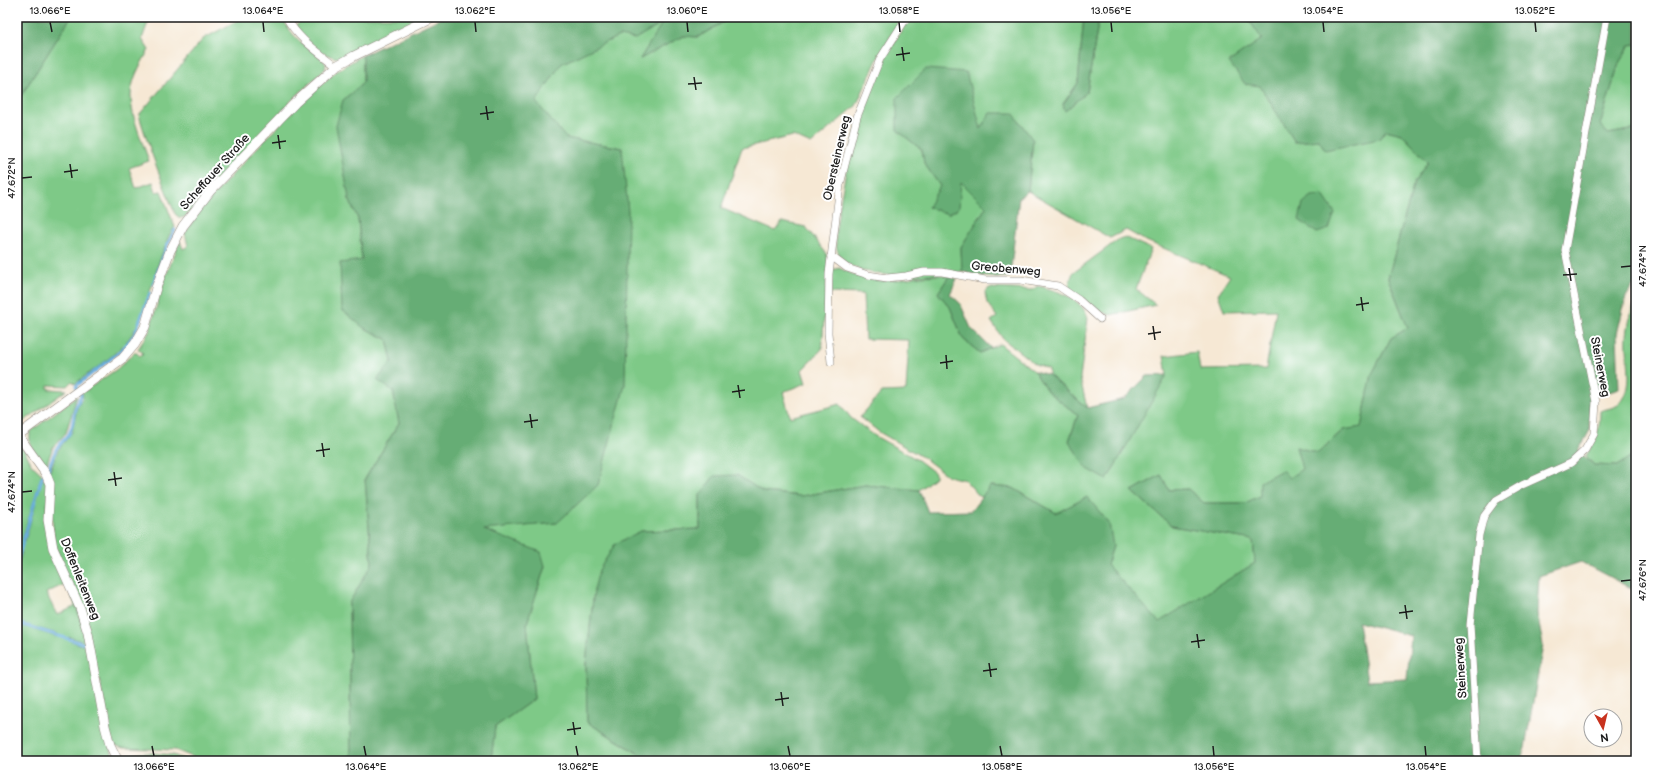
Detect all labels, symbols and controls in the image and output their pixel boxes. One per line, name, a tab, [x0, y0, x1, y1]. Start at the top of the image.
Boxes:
text: 13.066°E	[29, 5, 71, 17]
text: 13.064°E	[243, 5, 284, 17]
text: 13.062°E	[455, 5, 496, 17]
text: 13.060°E	[666, 5, 708, 17]
text: 13.058°E	[879, 5, 920, 17]
text: 13.056°E	[1091, 5, 1132, 17]
text: 13.054°E	[1303, 5, 1344, 17]
text: 13.052°E	[1515, 5, 1556, 17]
street label: Obersteinerweg	[820, 114, 854, 202]
street label: Scheffauer Straße	[177, 131, 253, 213]
text: 47.672°N	[6, 157, 18, 199]
text: 47.674°N	[1637, 245, 1649, 287]
street label: Greobenweg	[971, 258, 1041, 280]
street label: Steinerweg	[1587, 336, 1613, 398]
text: 47.674°N	[6, 471, 18, 513]
street label: Doffenleitenweg	[57, 536, 103, 622]
text: 47.676°N	[1637, 559, 1649, 601]
street label: Steinerweg	[1451, 637, 1471, 699]
north arrow	[1583, 708, 1623, 748]
text: N	[1599, 730, 1609, 744]
text: 13.066°E	[133, 761, 175, 773]
text: 13.064°E	[346, 761, 387, 773]
text: 13.062°E	[558, 761, 599, 773]
text: 13.060°E	[769, 761, 811, 773]
text: 13.058°E	[982, 761, 1023, 773]
text: 13.056°E	[1194, 761, 1235, 773]
text: 13.054°E	[1406, 761, 1447, 773]

